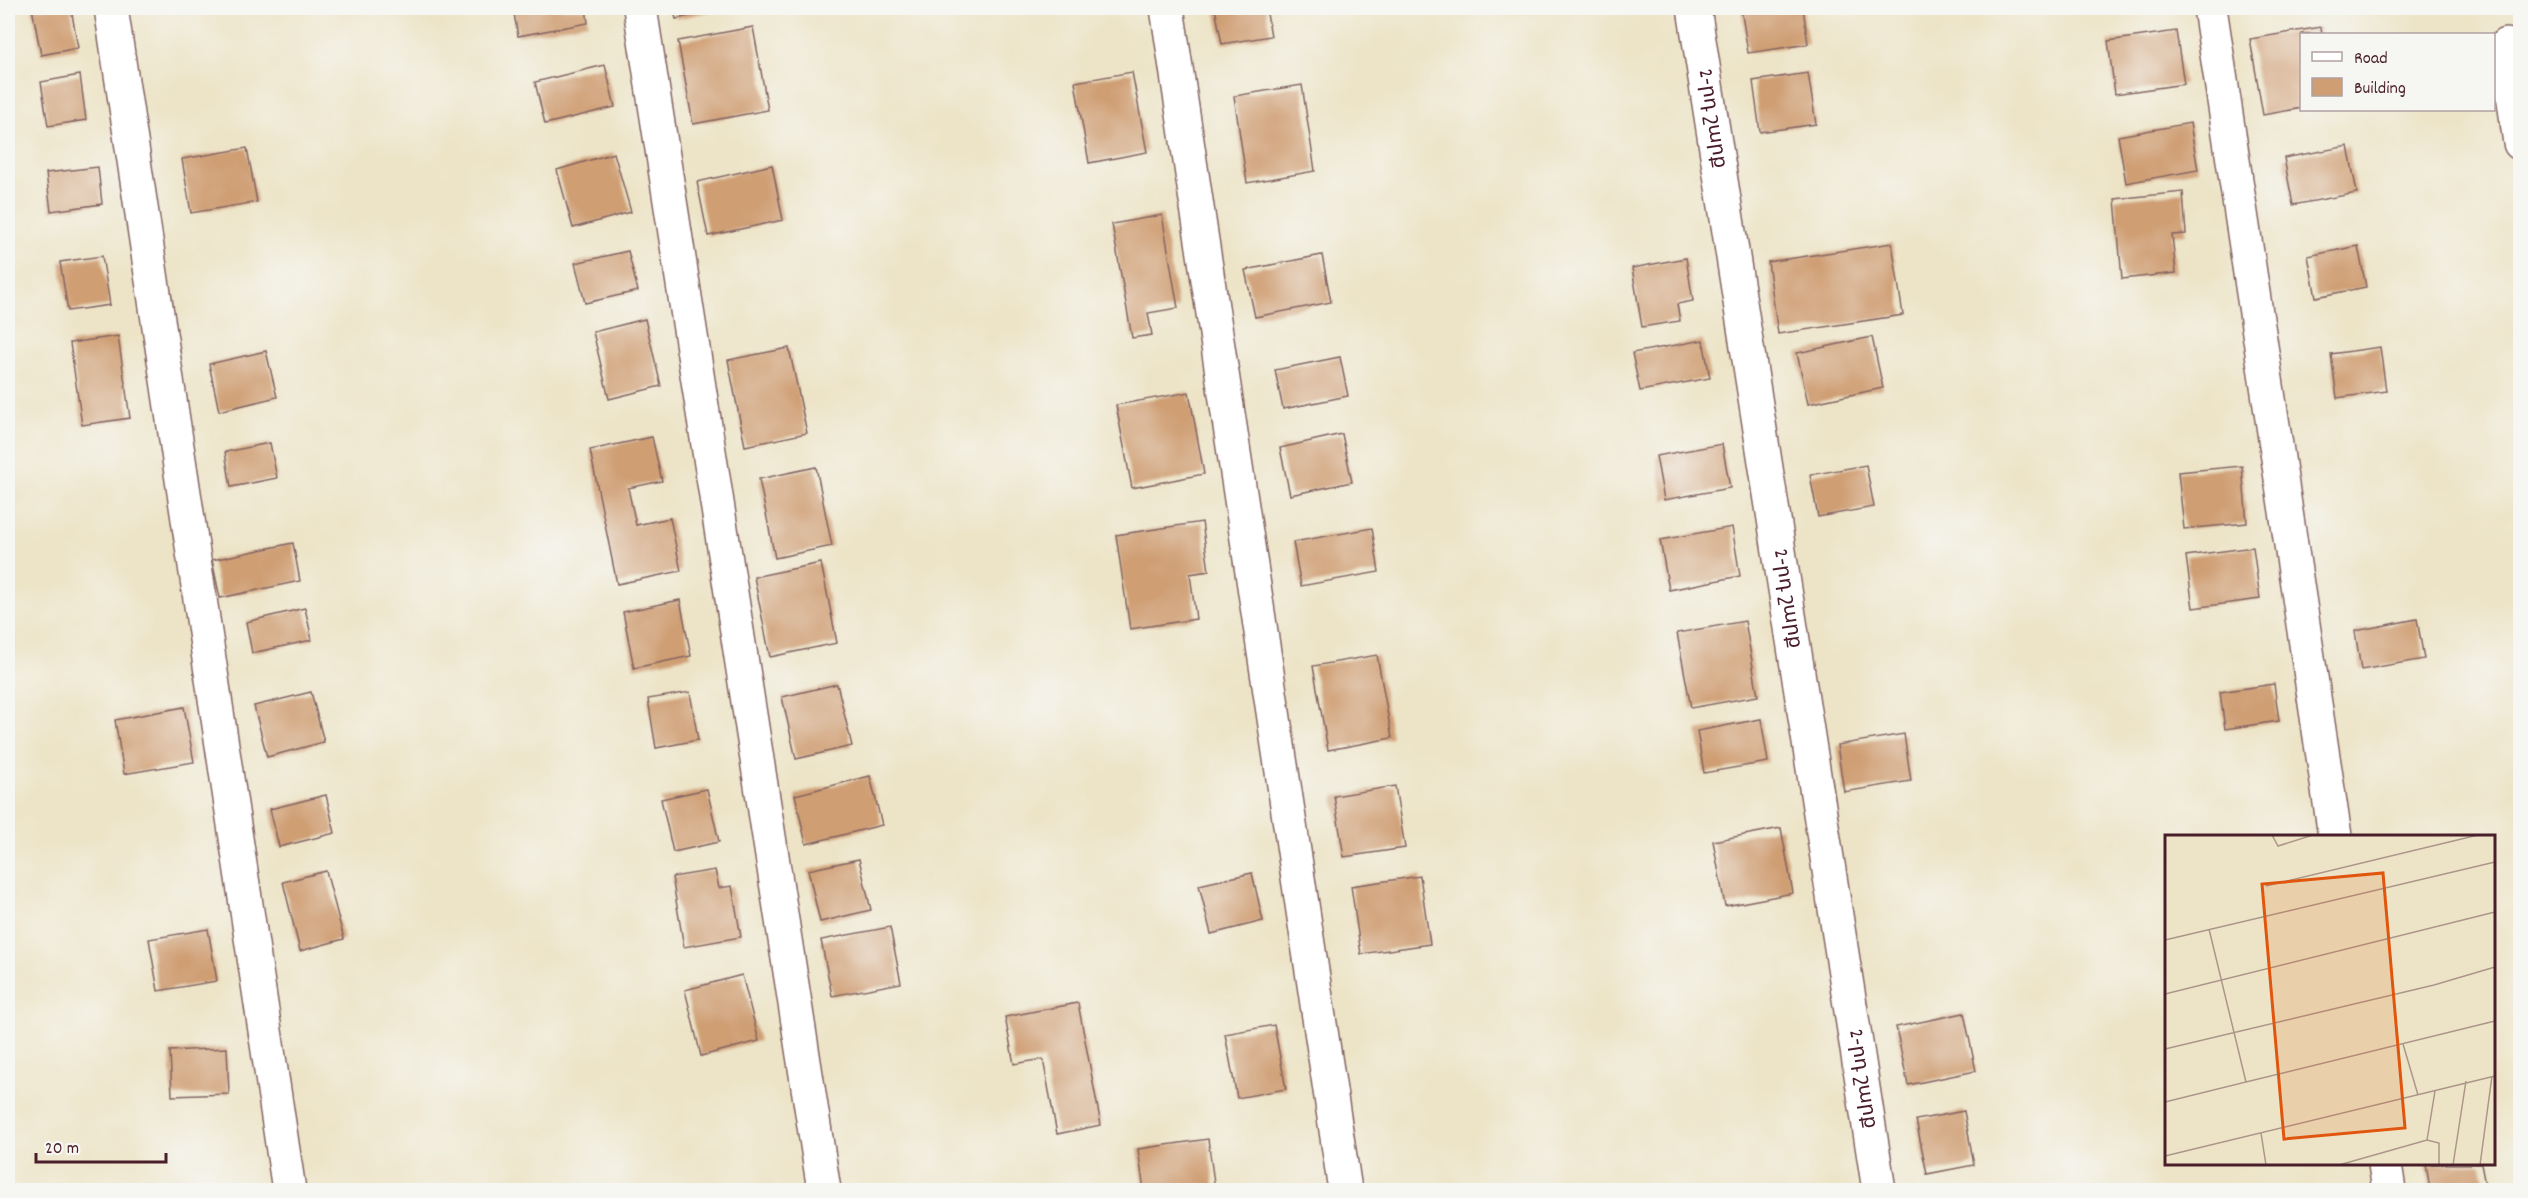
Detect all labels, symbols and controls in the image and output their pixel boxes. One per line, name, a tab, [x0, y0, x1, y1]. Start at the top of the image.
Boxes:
legend	[2300, 33, 2495, 111]
text: Road	[2354, 47, 2388, 72]
street label: 2-րդ շարք	[1689, 67, 1734, 171]
text: Building	[2354, 77, 2406, 102]
street label: 2-րդ շարք	[1764, 547, 1809, 651]
inset map	[2165, 835, 2495, 1165]
street label: 2-րդ շարք	[1839, 1027, 1884, 1131]
scale bar	[36, 1126, 166, 1164]
text: 20 m	[45, 1137, 79, 1162]

